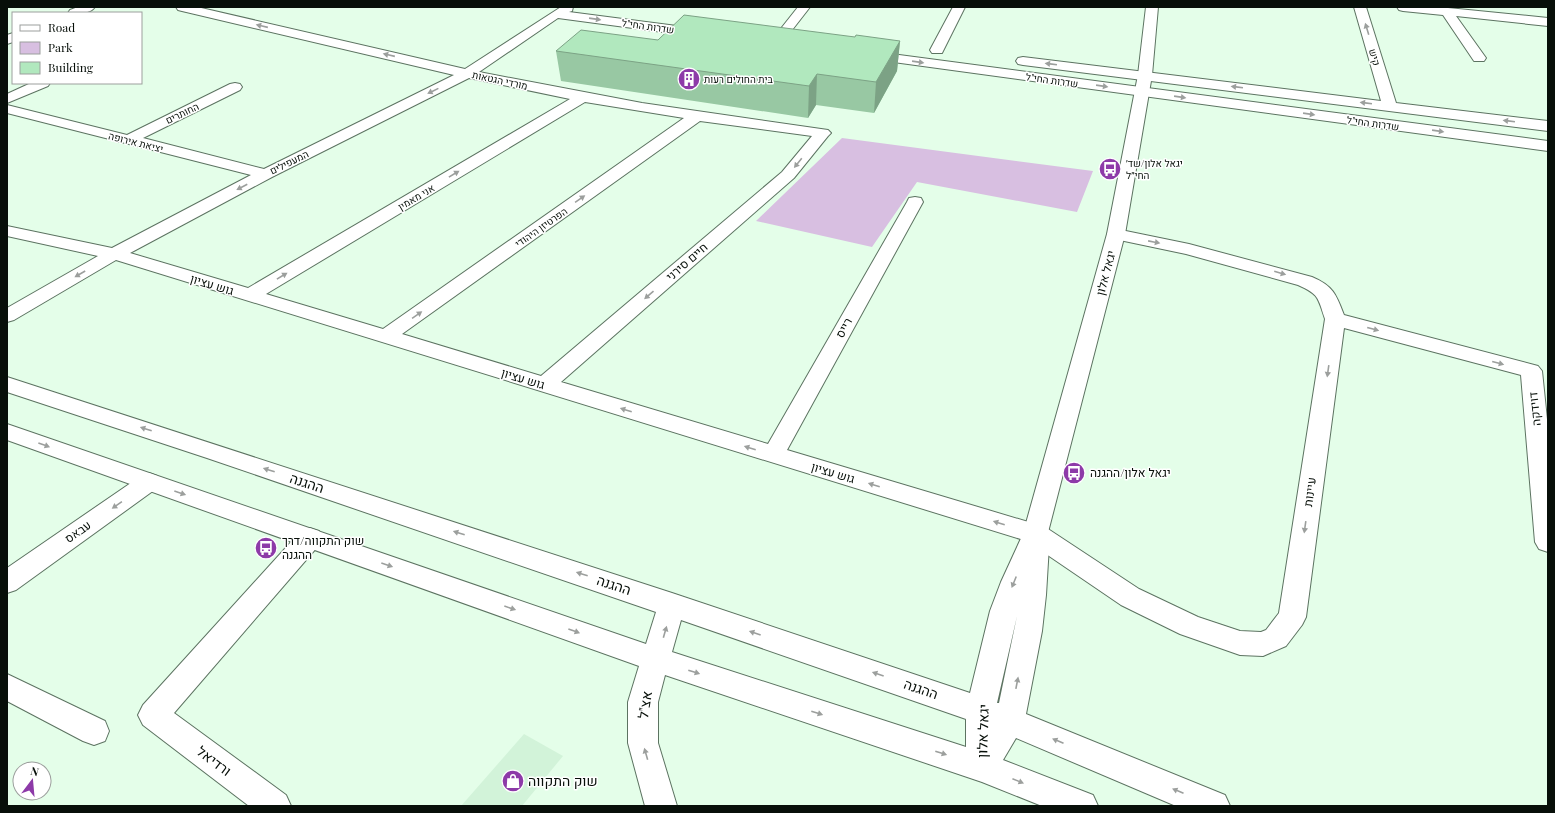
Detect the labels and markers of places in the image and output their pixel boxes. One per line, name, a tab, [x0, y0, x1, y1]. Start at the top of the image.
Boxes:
building icon: בית החולים רעות	[676, 66, 702, 92]
place label: בית החולים רעות	[704, 72, 774, 86]
bus stop icon: יגאל אלון/שד׳ החי״ל	[1097, 156, 1123, 182]
place label: יגאל אלון/שד׳ החי״ל	[1126, 156, 1183, 182]
bus stop icon: יגאל אלון/ההגנה	[1061, 460, 1087, 486]
place label: יגאל אלון/ההגנה	[1090, 464, 1171, 480]
place label: שוק התקווה/דרך ההגנה	[282, 532, 364, 562]
bus stop icon: שוק התקווה/דרך ההגנה	[253, 535, 279, 561]
shop icon: שוק התקווה	[500, 768, 526, 794]
place label: שוק התקווה	[528, 771, 598, 790]

